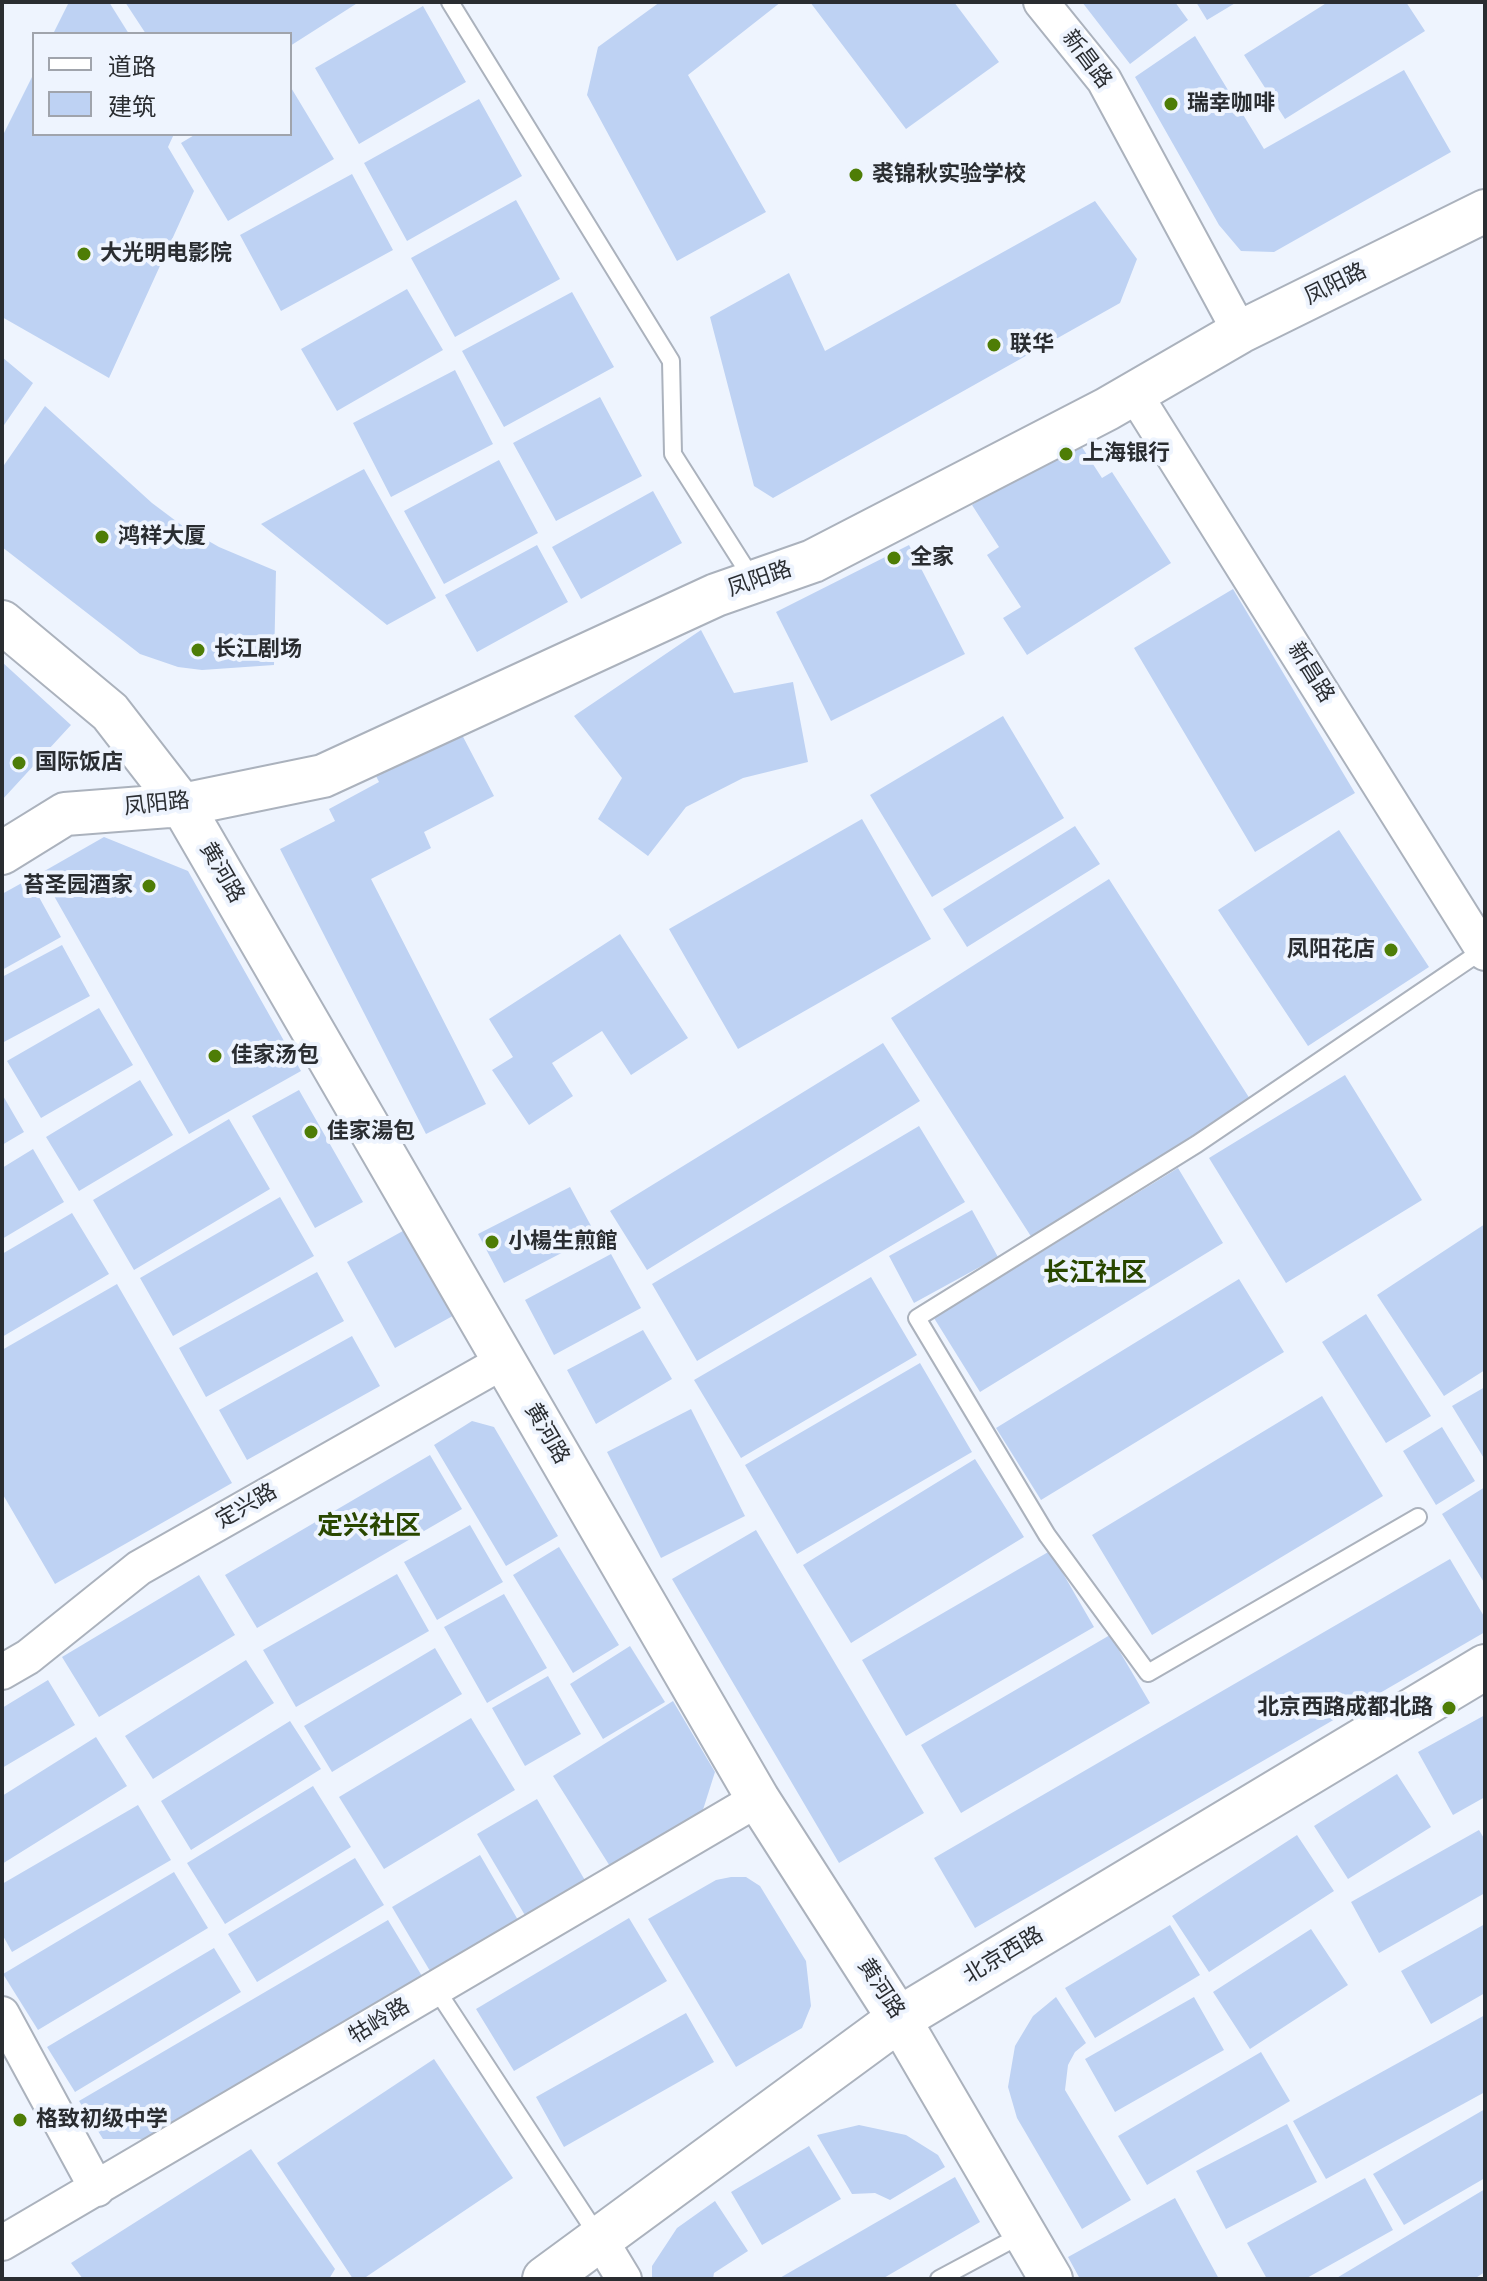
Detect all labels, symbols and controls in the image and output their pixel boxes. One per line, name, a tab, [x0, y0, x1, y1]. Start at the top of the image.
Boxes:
street label: 新昌路	[1056, 26, 1116, 94]
legend	[32, 32, 292, 136]
text: 道路	[108, 53, 156, 82]
place label: 瑞幸咖啡	[1187, 91, 1275, 117]
text: 建筑	[108, 93, 156, 122]
marker: 瑞幸咖啡	[1162, 95, 1180, 113]
place label: 裘锦秋实验学校	[872, 162, 1026, 188]
marker: 裘锦秋实验学校	[847, 166, 865, 184]
place label: 大光明电影院	[100, 241, 232, 267]
marker: 大光明电影院	[75, 245, 93, 263]
street label: 凤阳路	[1301, 259, 1371, 311]
place label: 联华	[1010, 332, 1054, 358]
marker: 联华	[985, 336, 1003, 354]
place label: 上海银行	[1082, 441, 1170, 467]
marker: 上海银行	[1057, 445, 1075, 463]
place label: 鸿祥大厦	[118, 524, 206, 550]
marker: 鸿祥大厦	[93, 528, 111, 546]
place label: 全家	[910, 545, 954, 571]
marker: 全家	[885, 549, 903, 567]
street label: 凤阳路	[725, 557, 795, 603]
place label: 长江剧场	[214, 637, 302, 663]
street label: 新昌路	[1281, 638, 1339, 708]
marker: 长江剧场	[189, 641, 207, 659]
place label: 国际饭店	[35, 750, 123, 776]
marker: 国际饭店	[10, 754, 28, 772]
street label: 凤阳路	[123, 788, 191, 822]
street label: 黄河路	[193, 838, 249, 908]
place label: 苔圣园酒家	[23, 873, 133, 899]
marker: 苔圣园酒家	[140, 877, 158, 895]
place label: 凤阳花店	[1287, 937, 1375, 963]
marker: 凤阳花店	[1382, 941, 1400, 959]
place label: 佳家汤包	[231, 1043, 319, 1069]
marker: 佳家汤包	[206, 1047, 224, 1065]
place label: 佳家湯包	[327, 1119, 415, 1145]
marker: 佳家湯包	[302, 1123, 320, 1141]
place label: 小楊生煎館	[508, 1229, 618, 1255]
marker: 小楊生煎館	[483, 1233, 501, 1251]
district label: 长江社区	[1043, 1258, 1147, 1290]
street label: 黄河路	[518, 1399, 574, 1469]
street label: 定兴路	[212, 1479, 282, 1535]
district label: 定兴社区	[317, 1511, 421, 1543]
place label: 北京西路成都北路	[1257, 1695, 1433, 1721]
marker: 北京西路成都北路	[1440, 1699, 1458, 1717]
street label: 北京西路	[959, 1922, 1049, 1990]
street label: 黄河路	[851, 1954, 909, 2024]
street label: 牯岭路	[345, 1994, 415, 2050]
place label: 格致初级中学	[36, 2107, 168, 2133]
marker: 格致初级中学	[11, 2111, 29, 2129]

